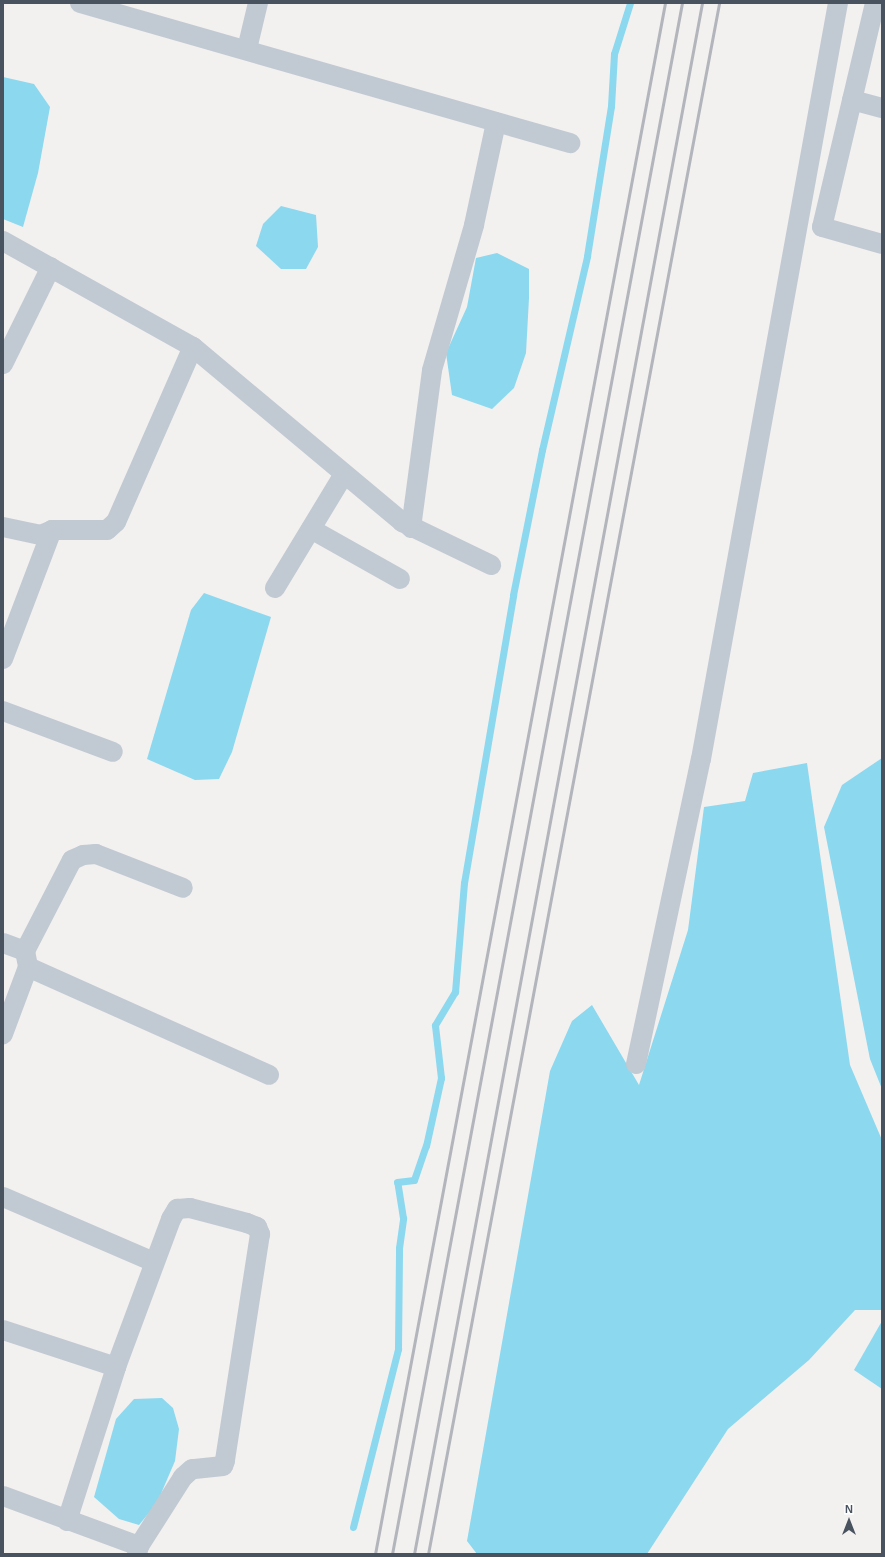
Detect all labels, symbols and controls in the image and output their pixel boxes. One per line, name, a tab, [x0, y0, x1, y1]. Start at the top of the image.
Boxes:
north arrow	[829, 1501, 869, 1541]
text: N	[845, 1503, 853, 1515]

